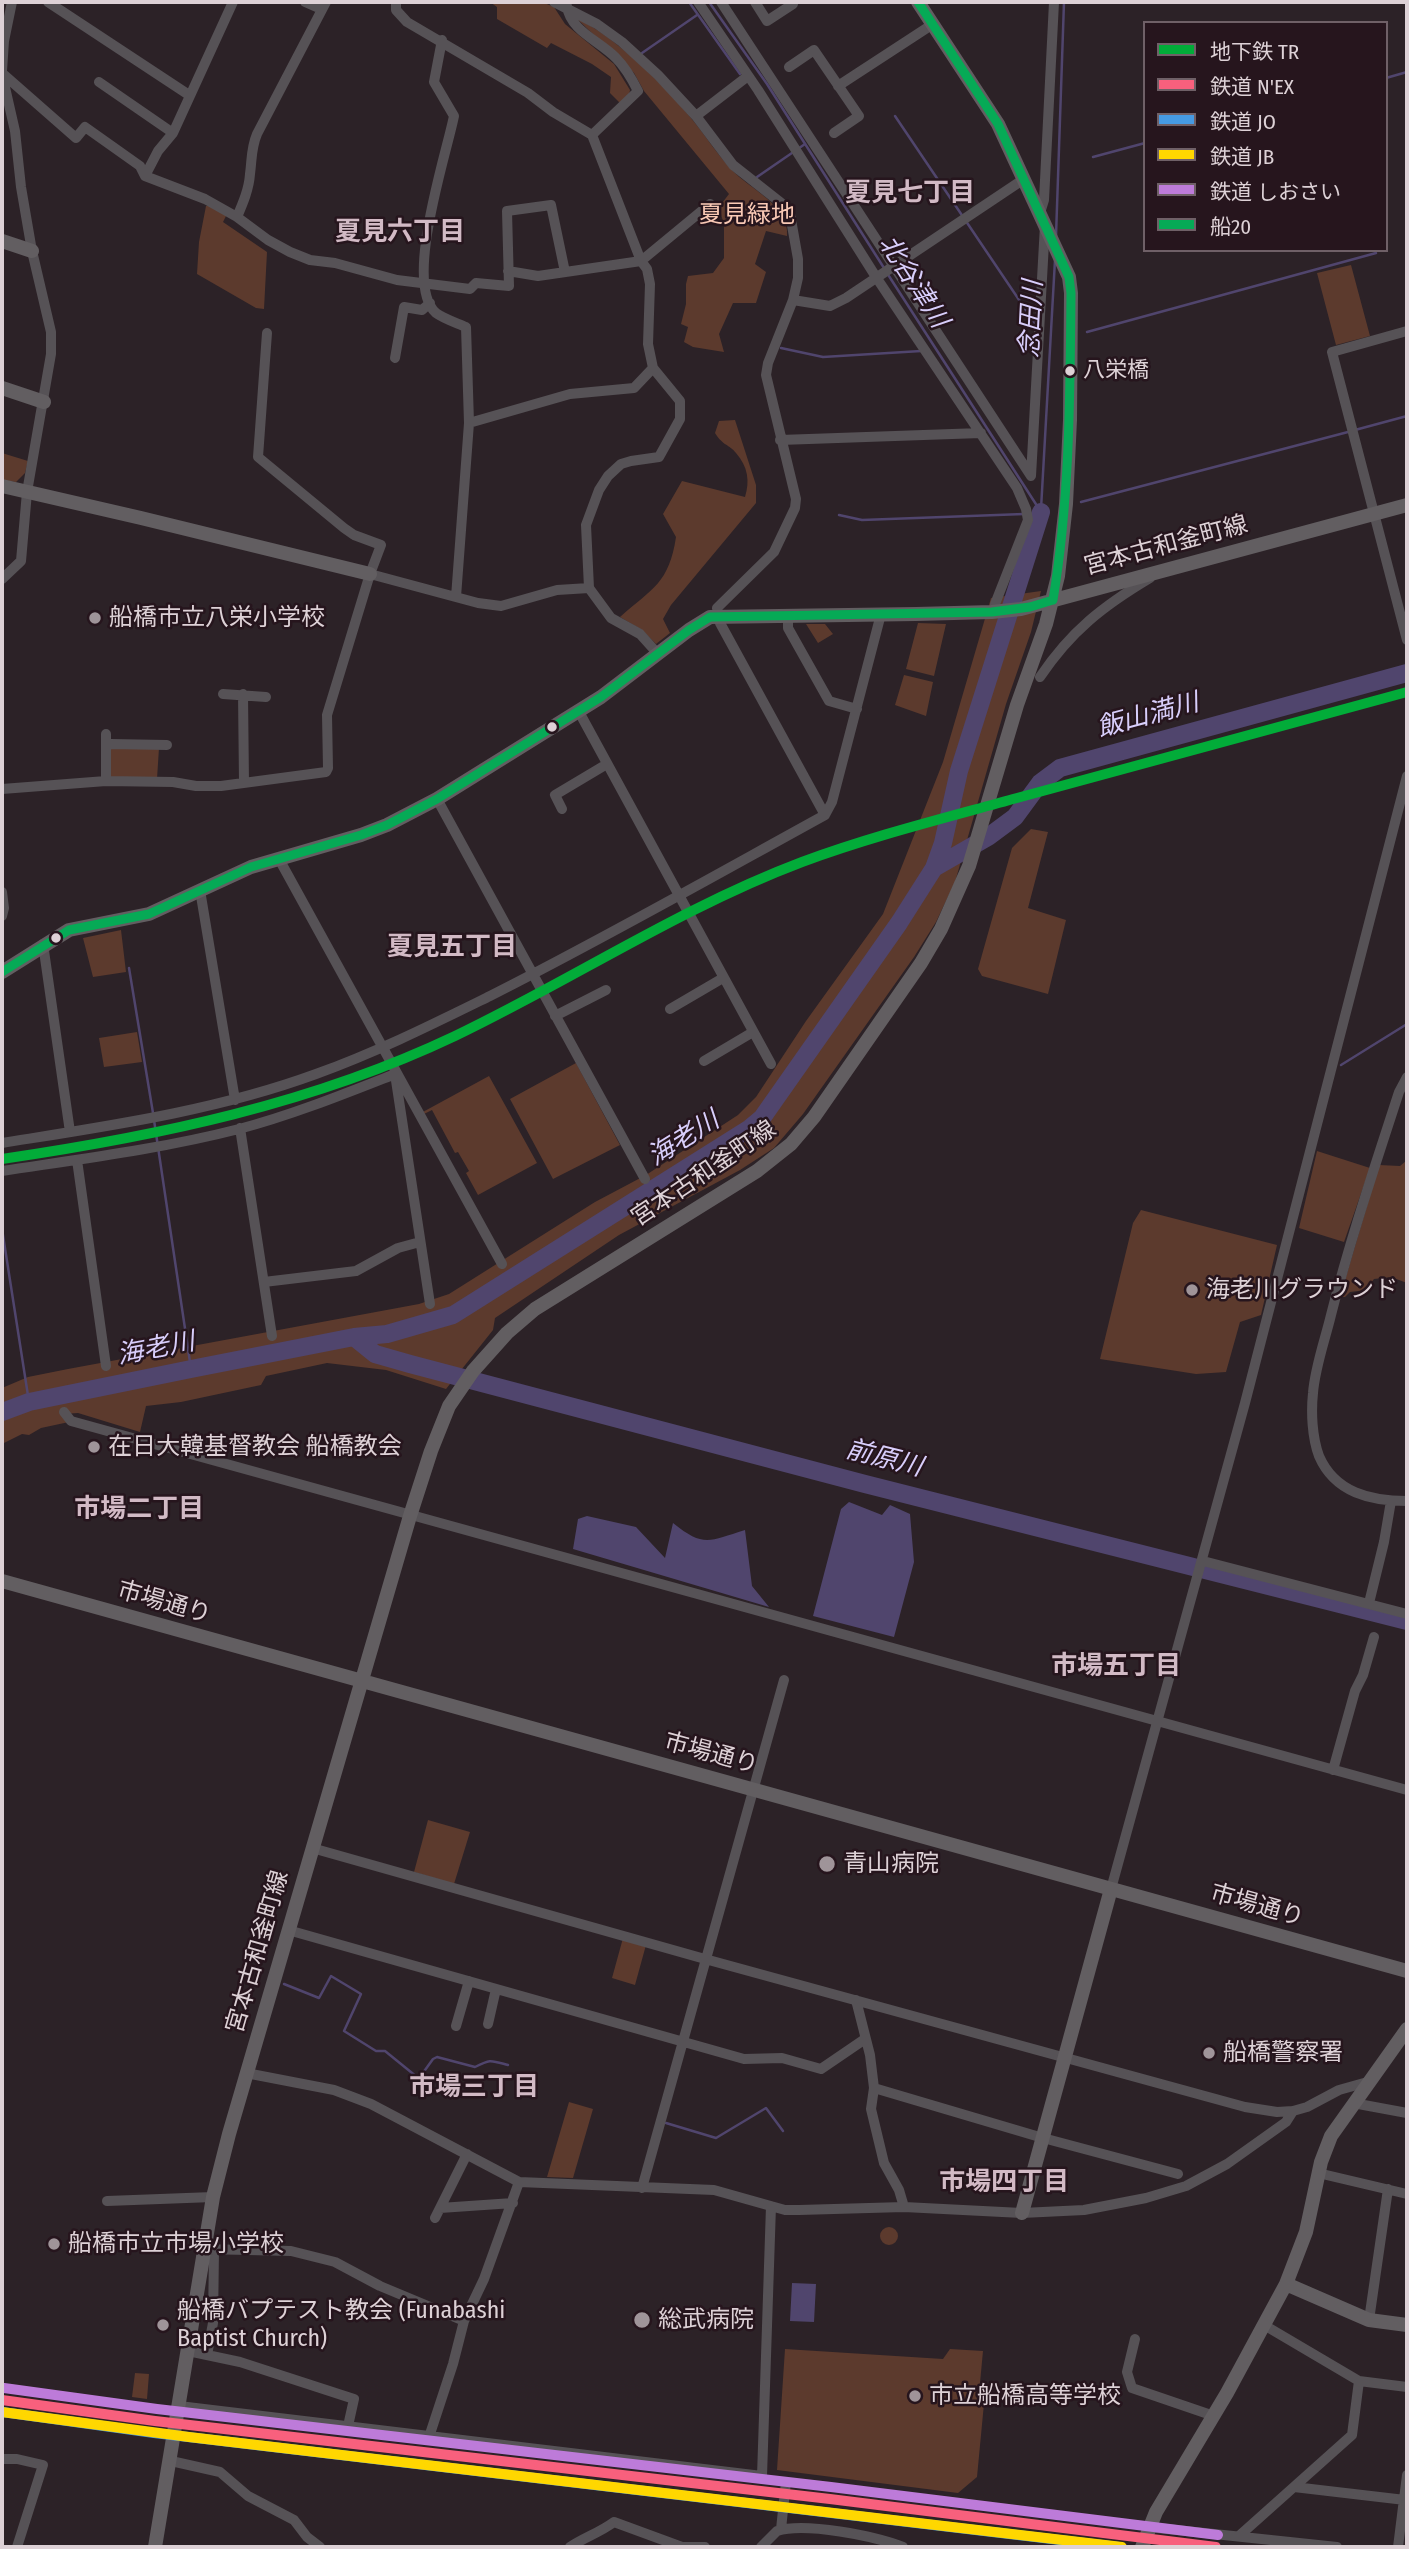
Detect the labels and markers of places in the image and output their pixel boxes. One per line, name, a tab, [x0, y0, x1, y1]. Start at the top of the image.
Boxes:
place label: 八栄橋	[1083, 358, 1149, 384]
marker: 八栄橋	[1063, 364, 1077, 378]
place label: 船橋市立八栄小学校	[109, 604, 325, 632]
marker: 船橋市立八栄小学校	[87, 610, 103, 626]
unlabelled marker	[545, 720, 559, 734]
unlabelled marker	[49, 931, 63, 945]
place label: 海老川グラウンド	[1206, 1276, 1398, 1304]
marker: 海老川グラウンド	[1184, 1282, 1200, 1298]
place label: 在日大韓基督教会 船橋教会	[108, 1433, 402, 1461]
marker: 在日大韓基督教会 船橋教会	[86, 1439, 102, 1455]
place label: 青山病院	[843, 1850, 939, 1878]
marker: 青山病院	[817, 1854, 837, 1874]
place label: 船橋警察署	[1223, 2039, 1343, 2067]
marker: 船橋警察署	[1201, 2045, 1217, 2061]
place label: 船橋市立市場小学校	[68, 2230, 284, 2258]
marker: 船橋市立市場小学校	[46, 2236, 62, 2252]
place label: 船橋バプテスト教会 (Funabashi Baptist Church)	[177, 2297, 505, 2353]
place label: 総武病院	[658, 2306, 754, 2334]
marker: 総武病院	[632, 2310, 652, 2330]
marker: 船橋バプテスト教会 (Funabashi Baptist Church)	[155, 2317, 171, 2333]
place label: 市立船橋高等学校	[929, 2382, 1121, 2410]
marker: 市立船橋高等学校	[907, 2388, 923, 2404]

